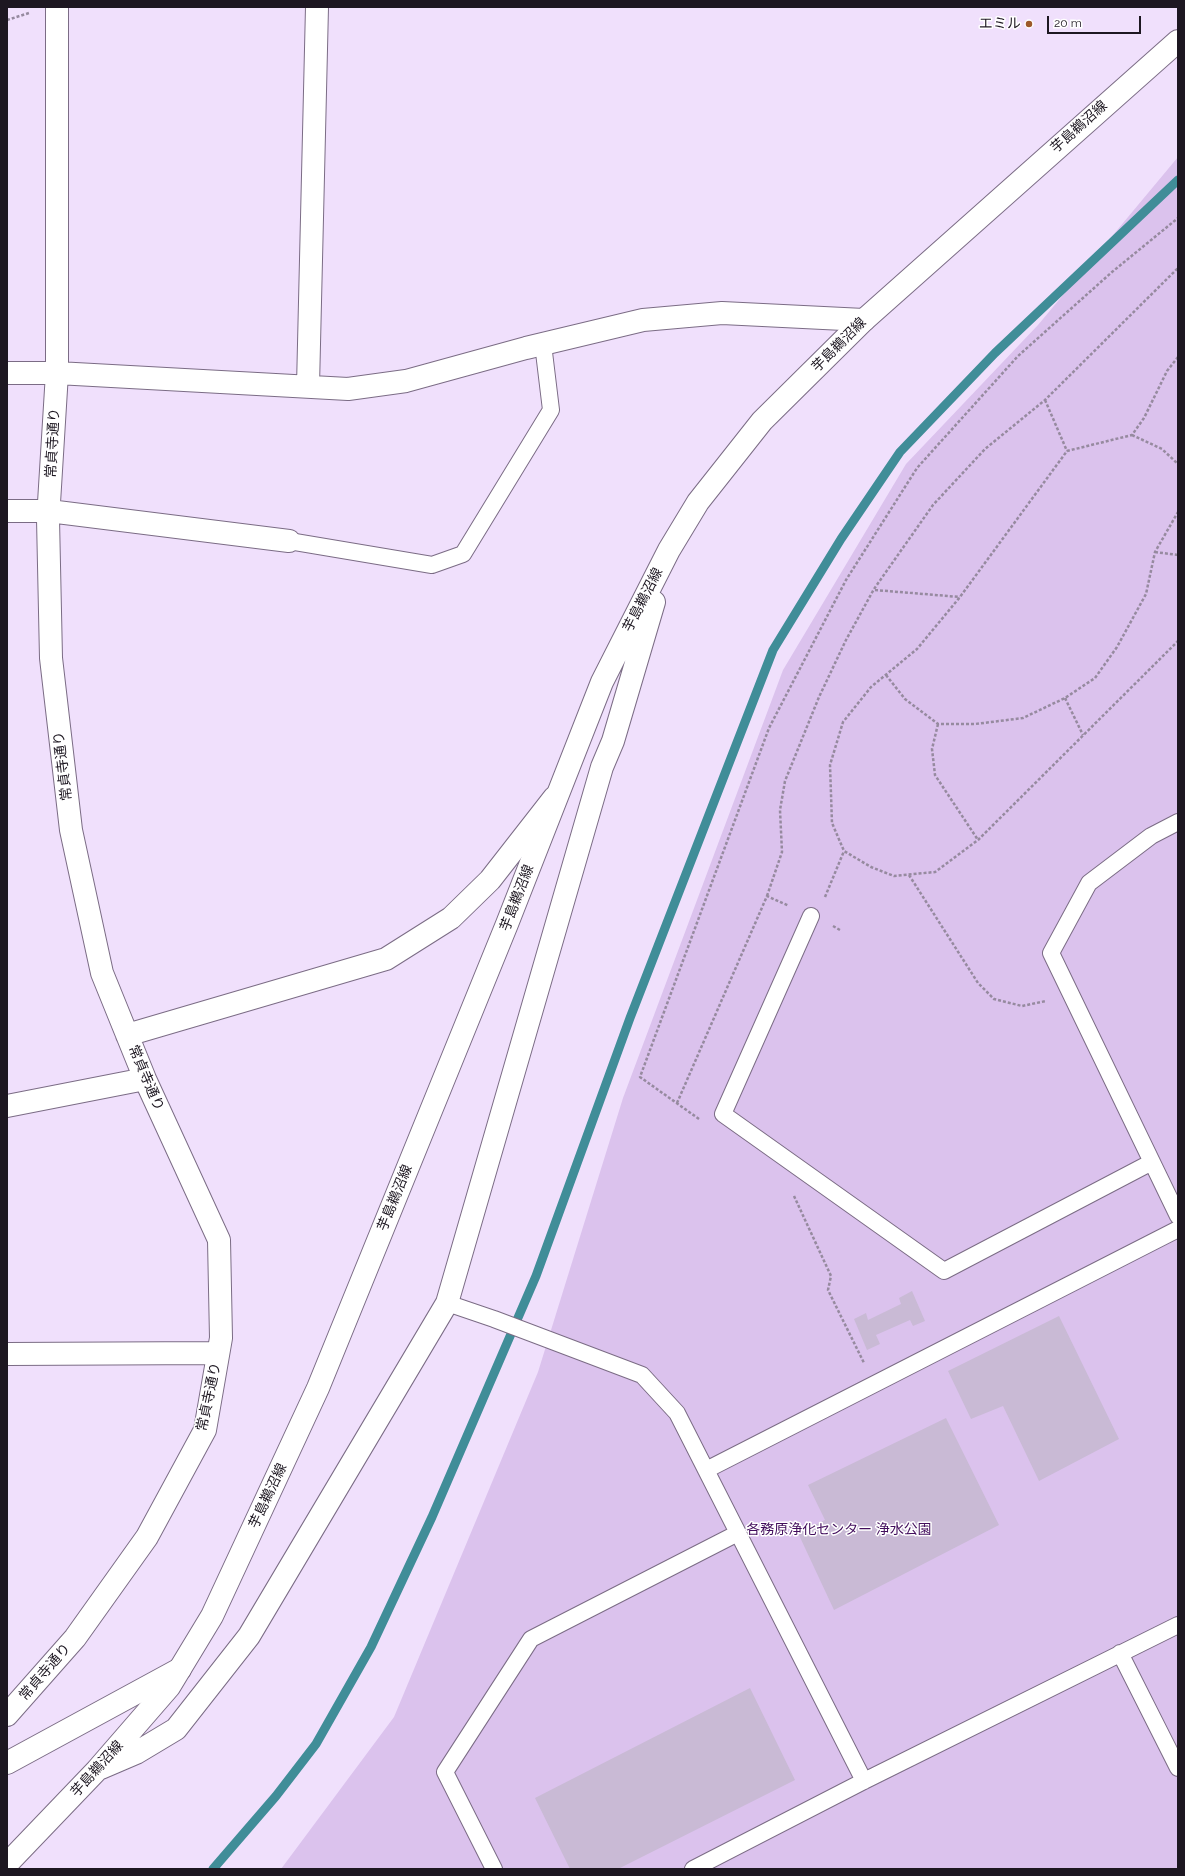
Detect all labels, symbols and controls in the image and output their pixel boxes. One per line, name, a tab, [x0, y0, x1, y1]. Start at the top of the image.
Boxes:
scale bar	[1049, 8, 1143, 34]
place label: エミル	[979, 16, 1021, 32]
text: 20 m	[1054, 16, 1082, 30]
marker: エミル	[1024, 19, 1034, 29]
street label: 芋島鵜沼線	[1047, 97, 1111, 157]
street label: 芋島鵜沼線	[808, 314, 870, 376]
street label: 常貞寺通り	[43, 408, 63, 478]
street label: 芋島鵜沼線	[620, 565, 666, 635]
street label: 常貞寺通り	[50, 730, 76, 802]
street label: 芋島鵜沼線	[497, 862, 537, 934]
street label: 常貞寺通り	[125, 1043, 167, 1113]
street label: 芋島鵜沼線	[374, 1162, 416, 1234]
street label: 常貞寺通り	[194, 1361, 224, 1433]
street label: 芋島鵜沼線	[246, 1461, 290, 1531]
park label: 各務原浄化センター 浄水公園	[746, 1522, 932, 1538]
street label: 常貞寺通り	[16, 1640, 74, 1704]
street label: 芋島鵜沼線	[67, 1737, 127, 1801]

